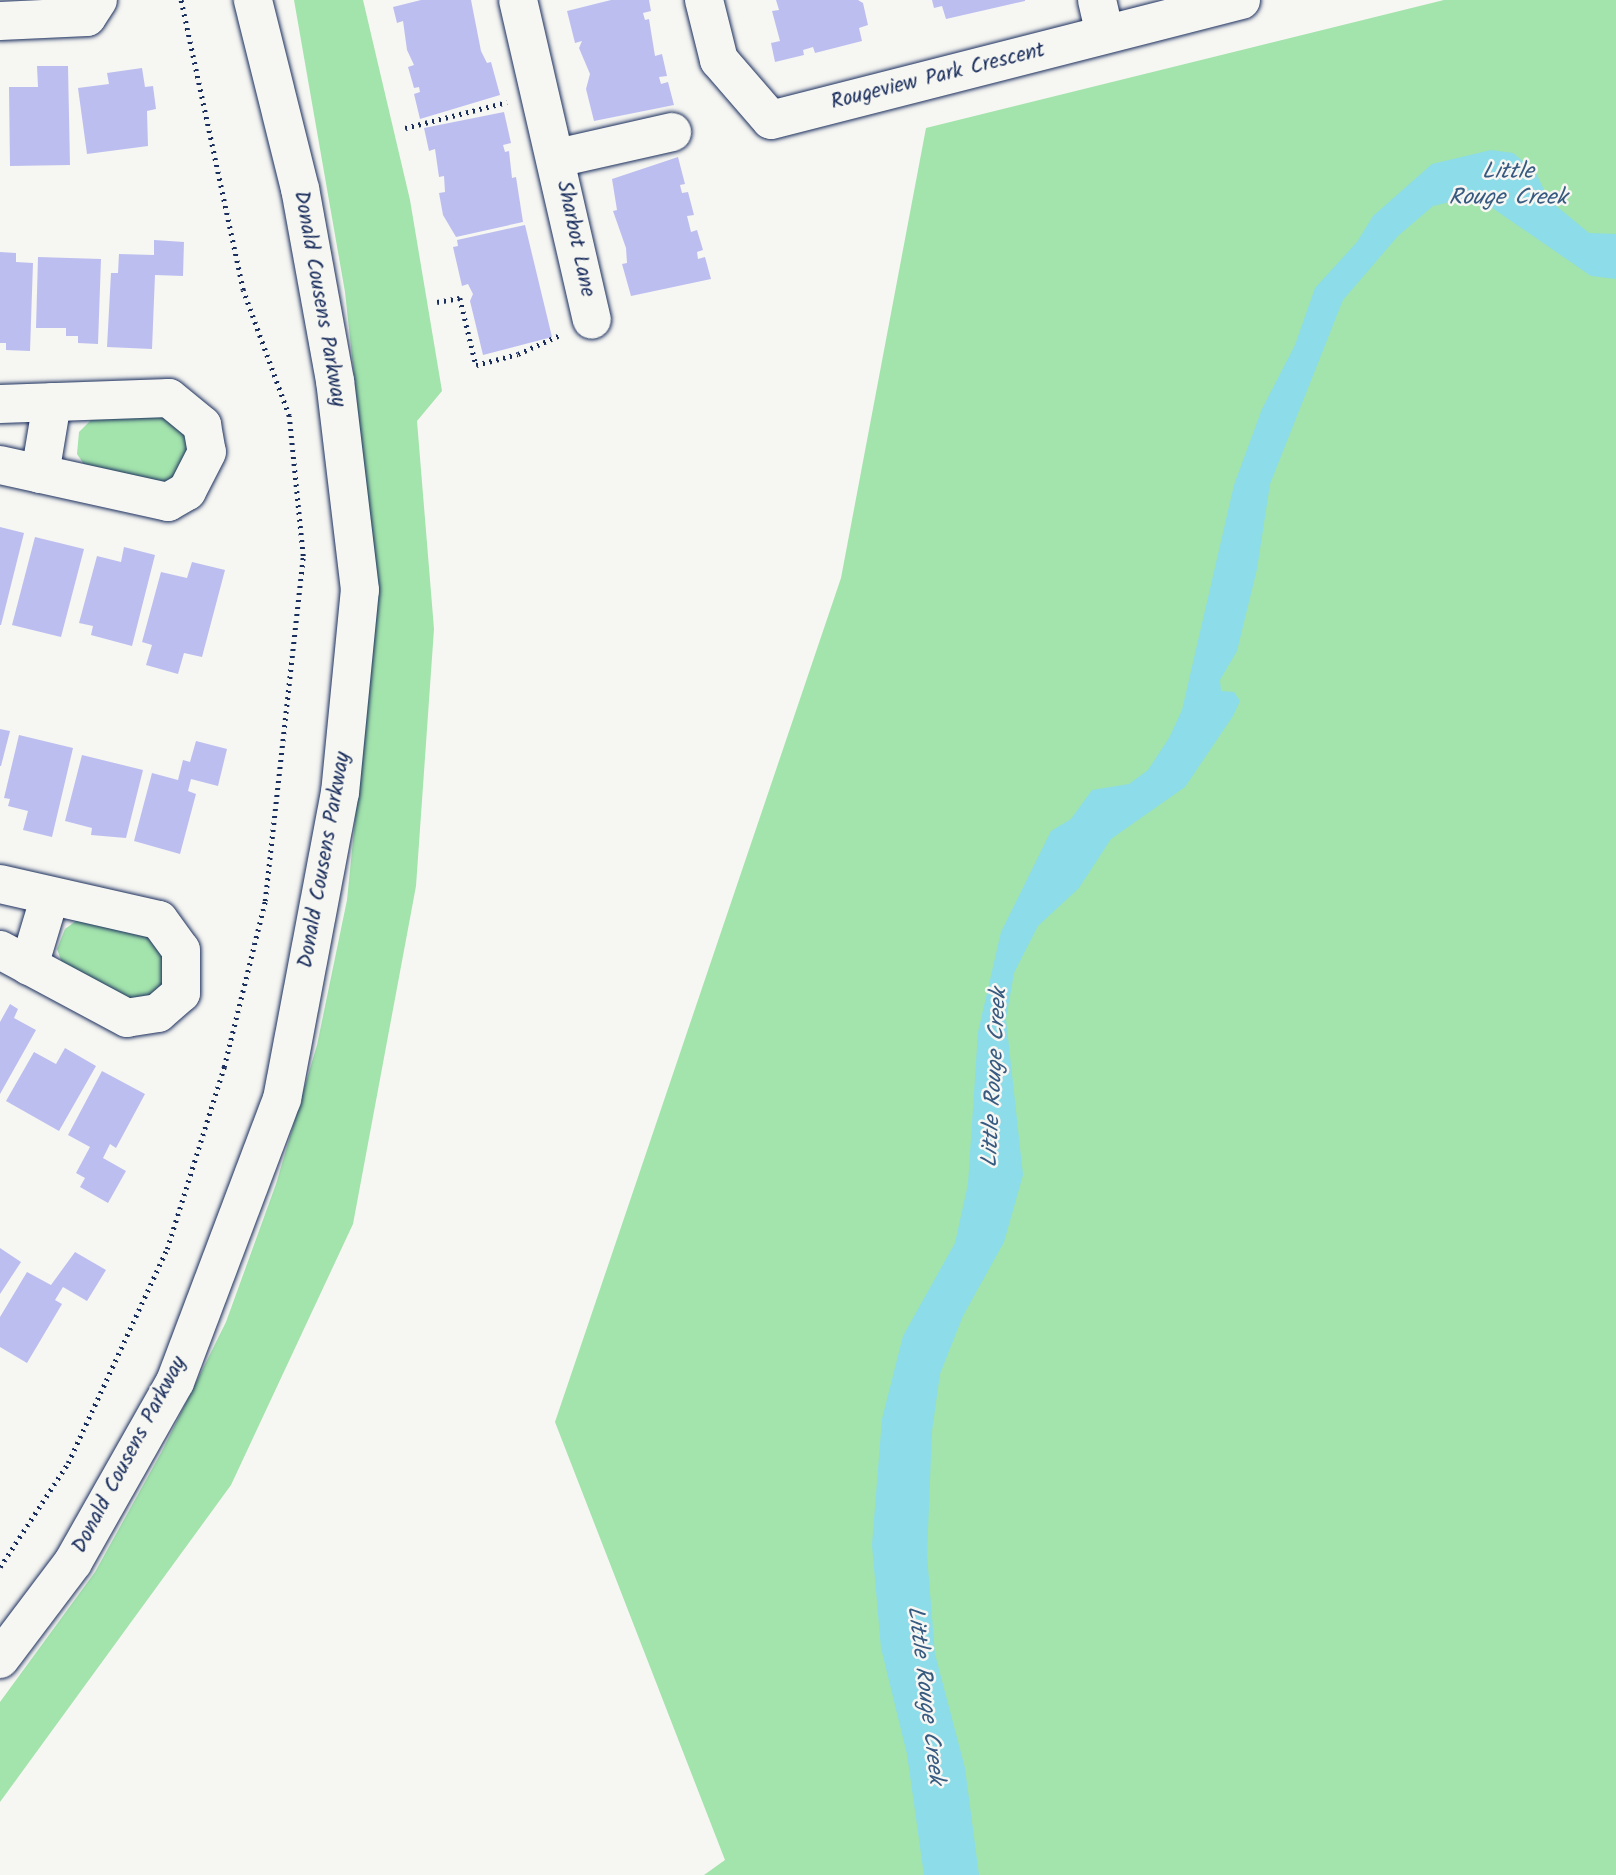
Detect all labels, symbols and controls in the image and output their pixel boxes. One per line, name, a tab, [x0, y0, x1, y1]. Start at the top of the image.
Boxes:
street label: Rougeview Park Crescent	[828, 38, 1048, 116]
water label: Little Rouge Creek	[1449, 158, 1567, 212]
street label: Sharbot Lane	[550, 179, 600, 299]
street label: Donald Cousens Parkway	[288, 189, 350, 409]
street label: Donald Cousens Parkway	[294, 750, 356, 970]
water label: Little Rouge Creek	[977, 988, 1013, 1168]
street label: Donald Cousens Parkway	[67, 1352, 193, 1558]
water label: Little Rouge Creek	[900, 1604, 950, 1786]

